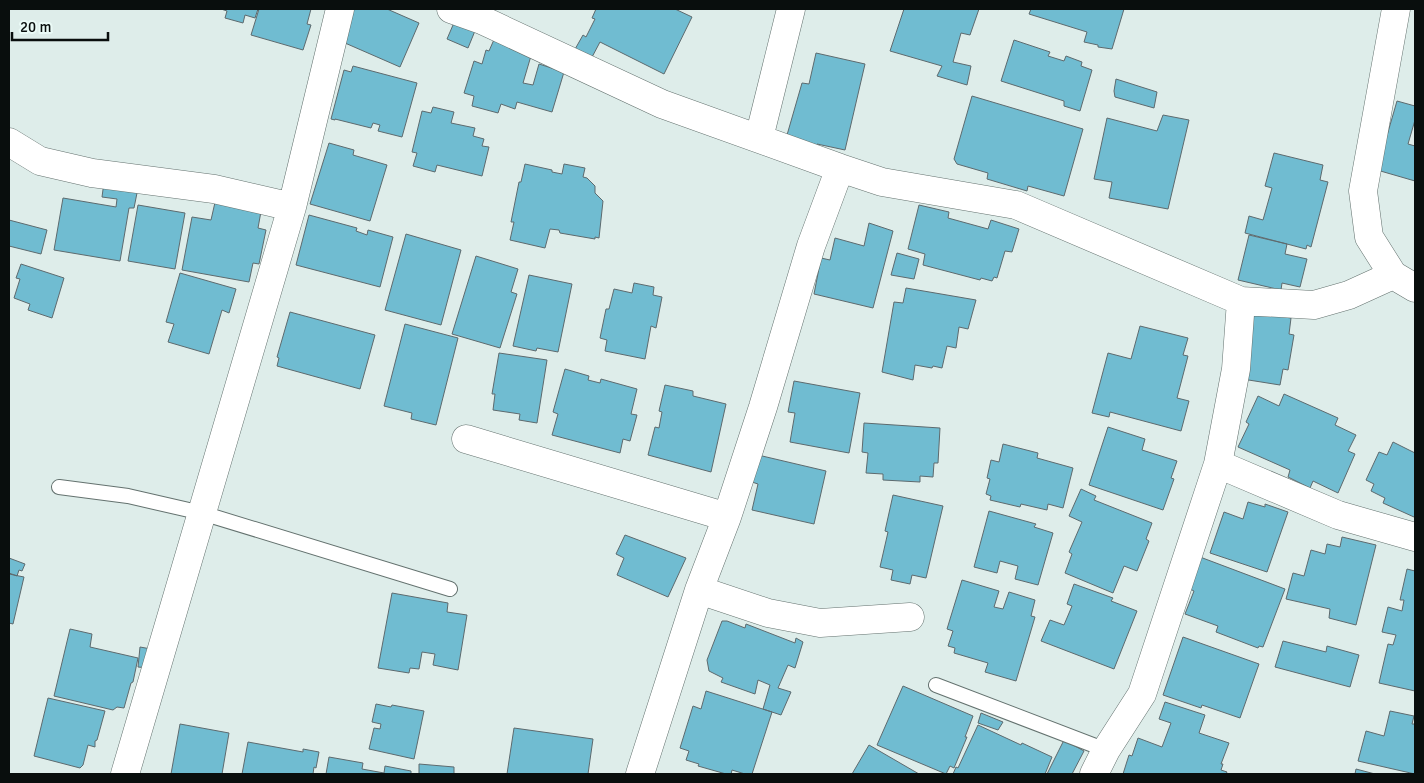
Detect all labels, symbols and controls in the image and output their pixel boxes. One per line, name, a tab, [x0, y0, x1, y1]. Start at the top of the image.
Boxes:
scale bar	[12, 10, 109, 42]
text: 20 m	[20, 18, 51, 36]

